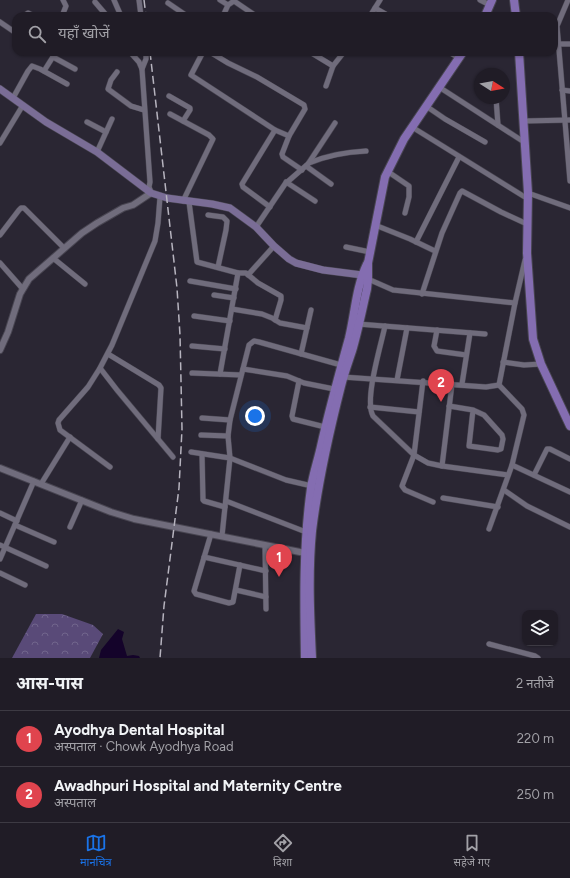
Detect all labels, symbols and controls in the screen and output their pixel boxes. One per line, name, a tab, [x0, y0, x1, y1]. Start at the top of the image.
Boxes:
search box	[12, 12, 558, 56]
icon: search	[26, 23, 48, 45]
text: यहाँ खोजें	[58, 24, 110, 42]
north arrow	[474, 68, 510, 104]
pin: 2	[428, 369, 454, 402]
your location	[245, 406, 265, 426]
pin: 1	[266, 544, 292, 577]
map controls	[522, 610, 558, 646]
button: layers	[522, 610, 558, 646]
text: आस-पास	[16, 673, 83, 693]
text: 2 नतीजे	[516, 676, 554, 691]
text: Ayodhya Dental Hospital	[54, 721, 224, 739]
text: 1	[26, 731, 32, 746]
text: 220 m	[517, 731, 554, 746]
text: अस्पताल · Chowk Ayodhya Road	[54, 739, 234, 754]
text: Awadhpuri Hospital and Maternity Centre	[54, 777, 342, 795]
text: 2	[25, 787, 33, 802]
text: 250 m	[517, 787, 554, 802]
text: अस्पताल	[54, 795, 96, 810]
tab: मानचित्र	[80, 832, 111, 870]
tab: दिशा	[272, 832, 294, 870]
tab: सहेजे गए	[454, 832, 490, 870]

